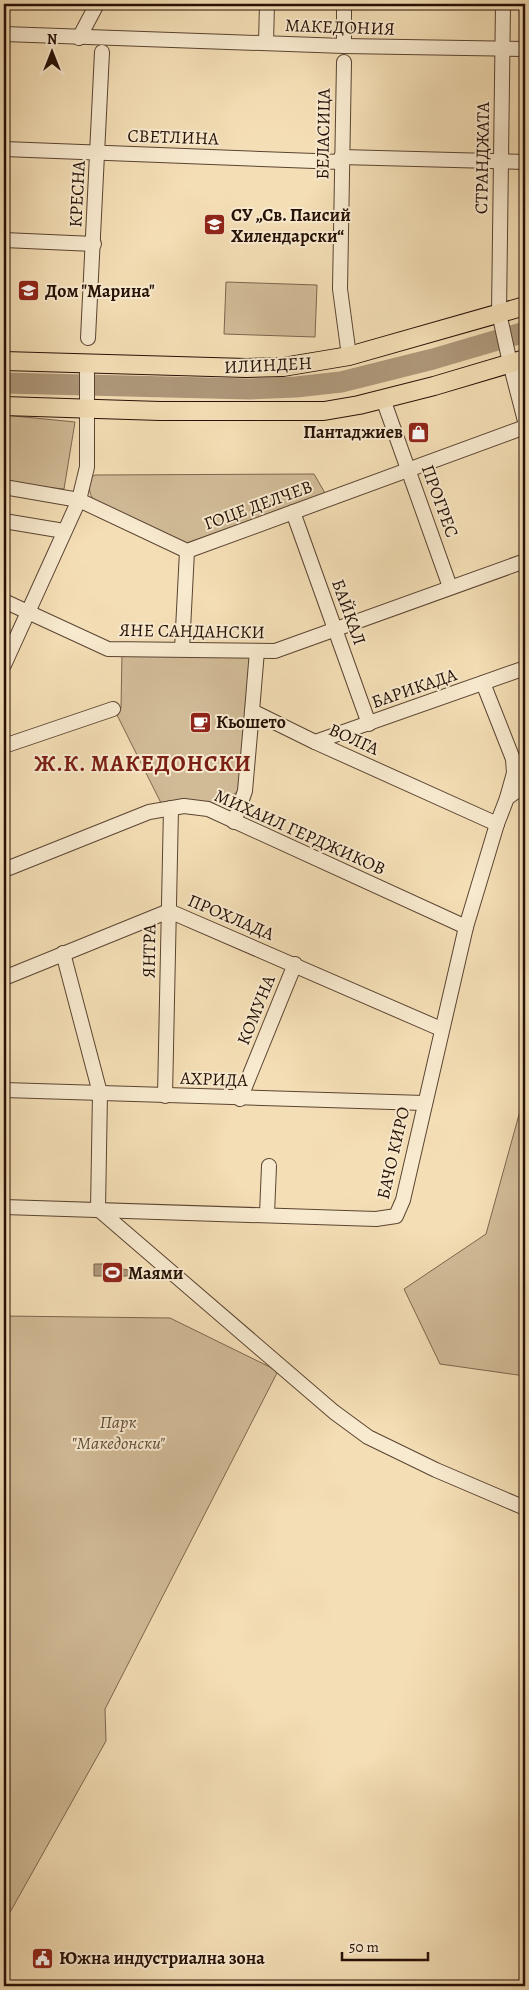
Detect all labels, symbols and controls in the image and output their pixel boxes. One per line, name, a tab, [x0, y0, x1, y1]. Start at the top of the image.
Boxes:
street label: МАКЕДОНИЯ	[285, 13, 395, 41]
north arrow	[28, 28, 78, 78]
text: N	[47, 30, 57, 49]
street label: БЕЛАСИЦА	[310, 88, 336, 180]
street label: СТРАНДЖАТА	[469, 101, 495, 214]
street label: СВЕТЛИНА	[127, 123, 220, 151]
street label: КРЕСНА	[63, 160, 91, 228]
place label: СУ „Св. Паисий Хилендарски“	[231, 203, 351, 248]
school or university icon: СУ „Св. Паисий Хилендарски“	[203, 213, 227, 237]
school or university icon: Дом "Марина"	[17, 279, 41, 303]
place label: Дом "Марина"	[45, 279, 155, 303]
street label: ИЛИНДЕН	[223, 351, 313, 379]
place label: Пантаджиев	[303, 420, 403, 444]
shop icon: Пантаджиев	[407, 420, 431, 444]
street label: ПРОГРЕС	[416, 461, 464, 541]
street label: ГОЦЕ ДЕЛЧЕВ	[200, 474, 316, 536]
street label: БАЙКАЛ	[326, 576, 372, 648]
street label: ЯНЕ САНДАНСКИ	[119, 618, 265, 644]
street label: БАРИКАДА	[368, 662, 460, 714]
cafe icon: Кьошето	[188, 710, 212, 734]
place label: Кьошето	[216, 710, 286, 734]
street label: ВОЛГА	[325, 717, 383, 761]
district label: Ж.К. МАКЕДОНСКИ	[34, 749, 252, 779]
street label: МИХАИЛ ГЕРДЖИКОВ	[211, 783, 389, 881]
street label: ПРОХЛАДА	[184, 888, 278, 946]
street label: ЯНТРА	[137, 923, 161, 978]
street label: КОМУНА	[231, 971, 281, 1048]
street label: АХРИДА	[179, 1066, 249, 1092]
street label: БАЧО КИРО	[371, 1104, 415, 1202]
sports icon: Маями	[100, 1261, 124, 1285]
place label: Маями	[128, 1261, 184, 1285]
park label: Парк "Македонски"	[71, 1410, 166, 1455]
scale bar	[342, 1930, 428, 1962]
text: 50 m	[349, 1937, 379, 1957]
public building icon: Южна индустриална зона	[31, 1946, 55, 1970]
place label: Южна индустриална зона	[59, 1946, 265, 1970]

